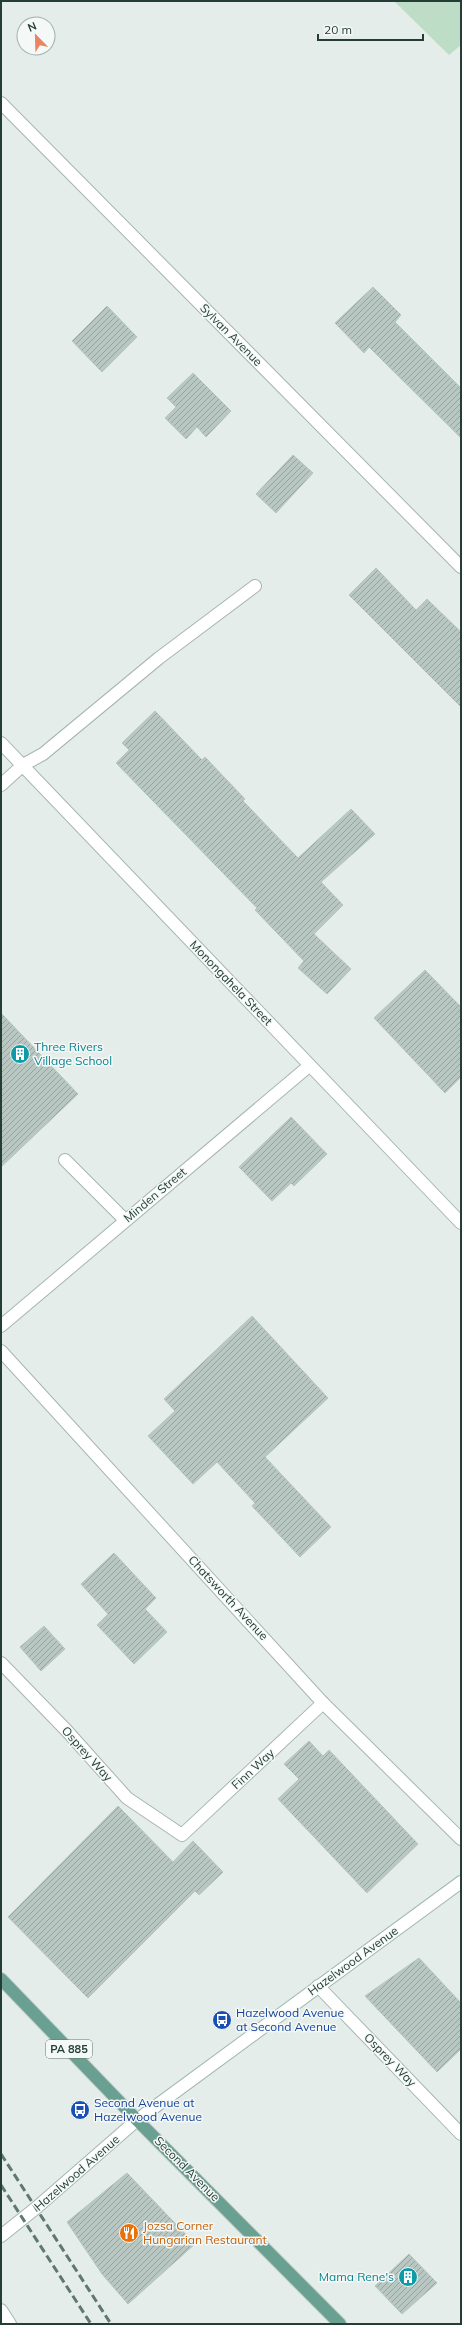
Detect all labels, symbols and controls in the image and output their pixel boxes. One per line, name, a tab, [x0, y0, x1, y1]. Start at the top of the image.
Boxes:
north arrow	[16, 16, 56, 56]
scale bar	[318, 16, 423, 42]
text: N	[26, 19, 39, 35]
text: 20 m	[324, 22, 352, 37]
street label: Sylvan Avenue	[197, 300, 266, 369]
street label: Monongahela Street	[187, 937, 276, 1028]
place label: Three Rivers Village School	[34, 1039, 112, 1068]
building icon: Three Rivers Village School	[9, 1043, 31, 1065]
street label: Minden Street	[120, 1164, 189, 1225]
street label: Chatsworth Avenue	[185, 1552, 272, 1643]
street label: Osprey Way	[59, 1723, 116, 1785]
street label: Finn Way	[228, 1745, 278, 1792]
street label: Hazelwood Avenue	[305, 1923, 401, 1998]
place label: Hazelwood Avenue at Second Avenue	[236, 2005, 344, 2034]
bus stop icon: Hazelwood Avenue at Second Avenue	[211, 2009, 233, 2031]
street label: Osprey Way	[361, 2030, 420, 2090]
road number: PA 885	[46, 2040, 92, 2058]
place label: Second Avenue at Hazelwood Avenue	[94, 2095, 202, 2124]
bus stop icon: Second Avenue at Hazelwood Avenue	[69, 2099, 91, 2121]
street label: Hazelwood Avenue	[31, 2132, 122, 2214]
street label: Second Avenue	[152, 2133, 223, 2204]
place label: Jozsa Corner Hungarian Restaurant	[143, 2218, 267, 2247]
restaurant icon: Jozsa Corner Hungarian Restaurant	[118, 2222, 140, 2244]
building icon: Mama Rene's	[397, 2266, 419, 2288]
place label: Mama Rene's	[319, 2269, 394, 2284]

